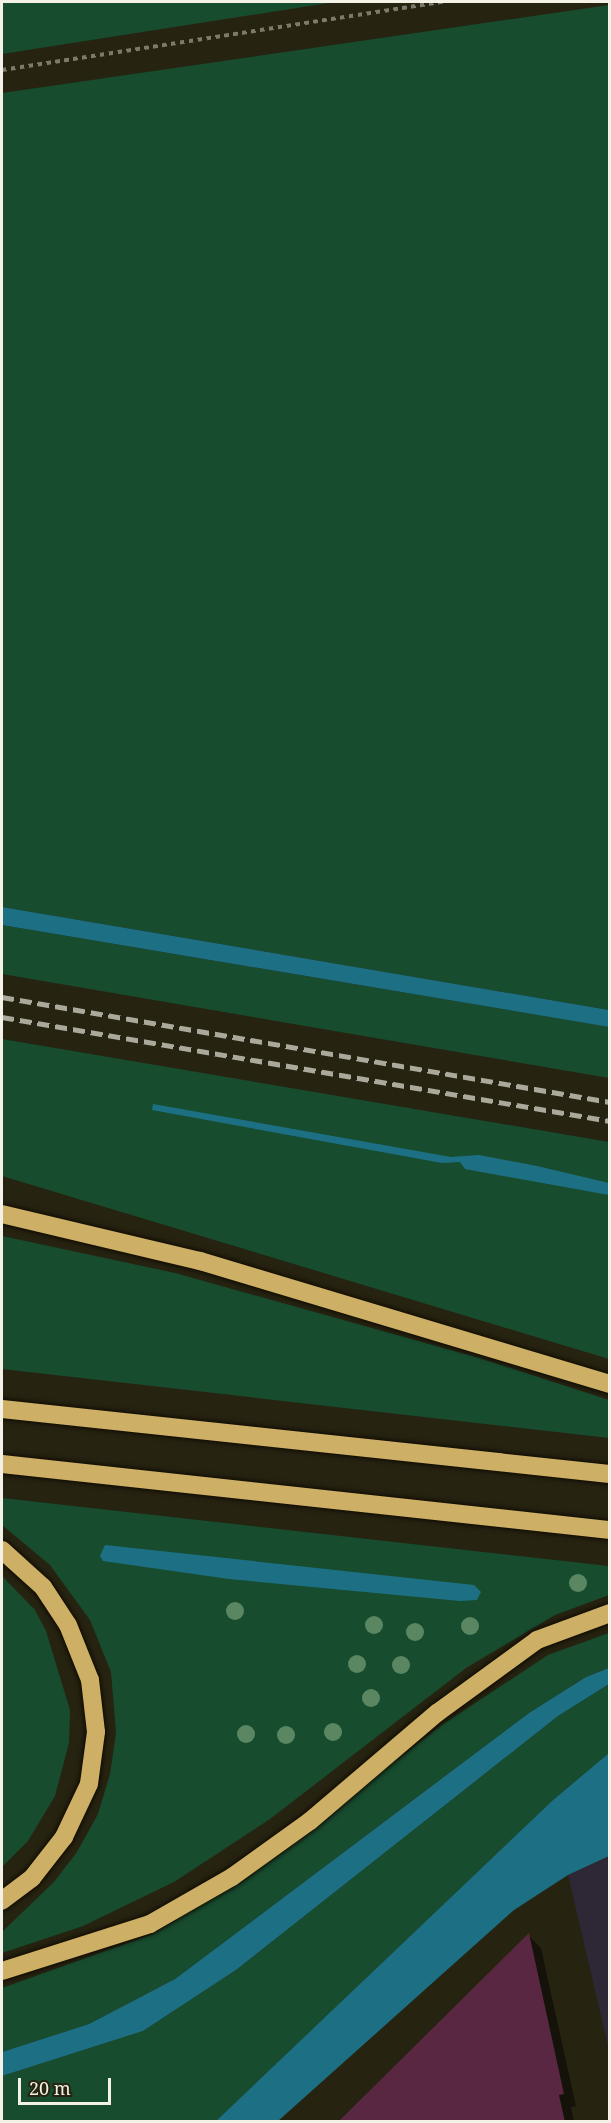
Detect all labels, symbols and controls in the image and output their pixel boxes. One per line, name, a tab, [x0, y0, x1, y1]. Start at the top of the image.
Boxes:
scale bar	[21, 2066, 114, 2104]
text: 20 m	[29, 2076, 71, 2100]

